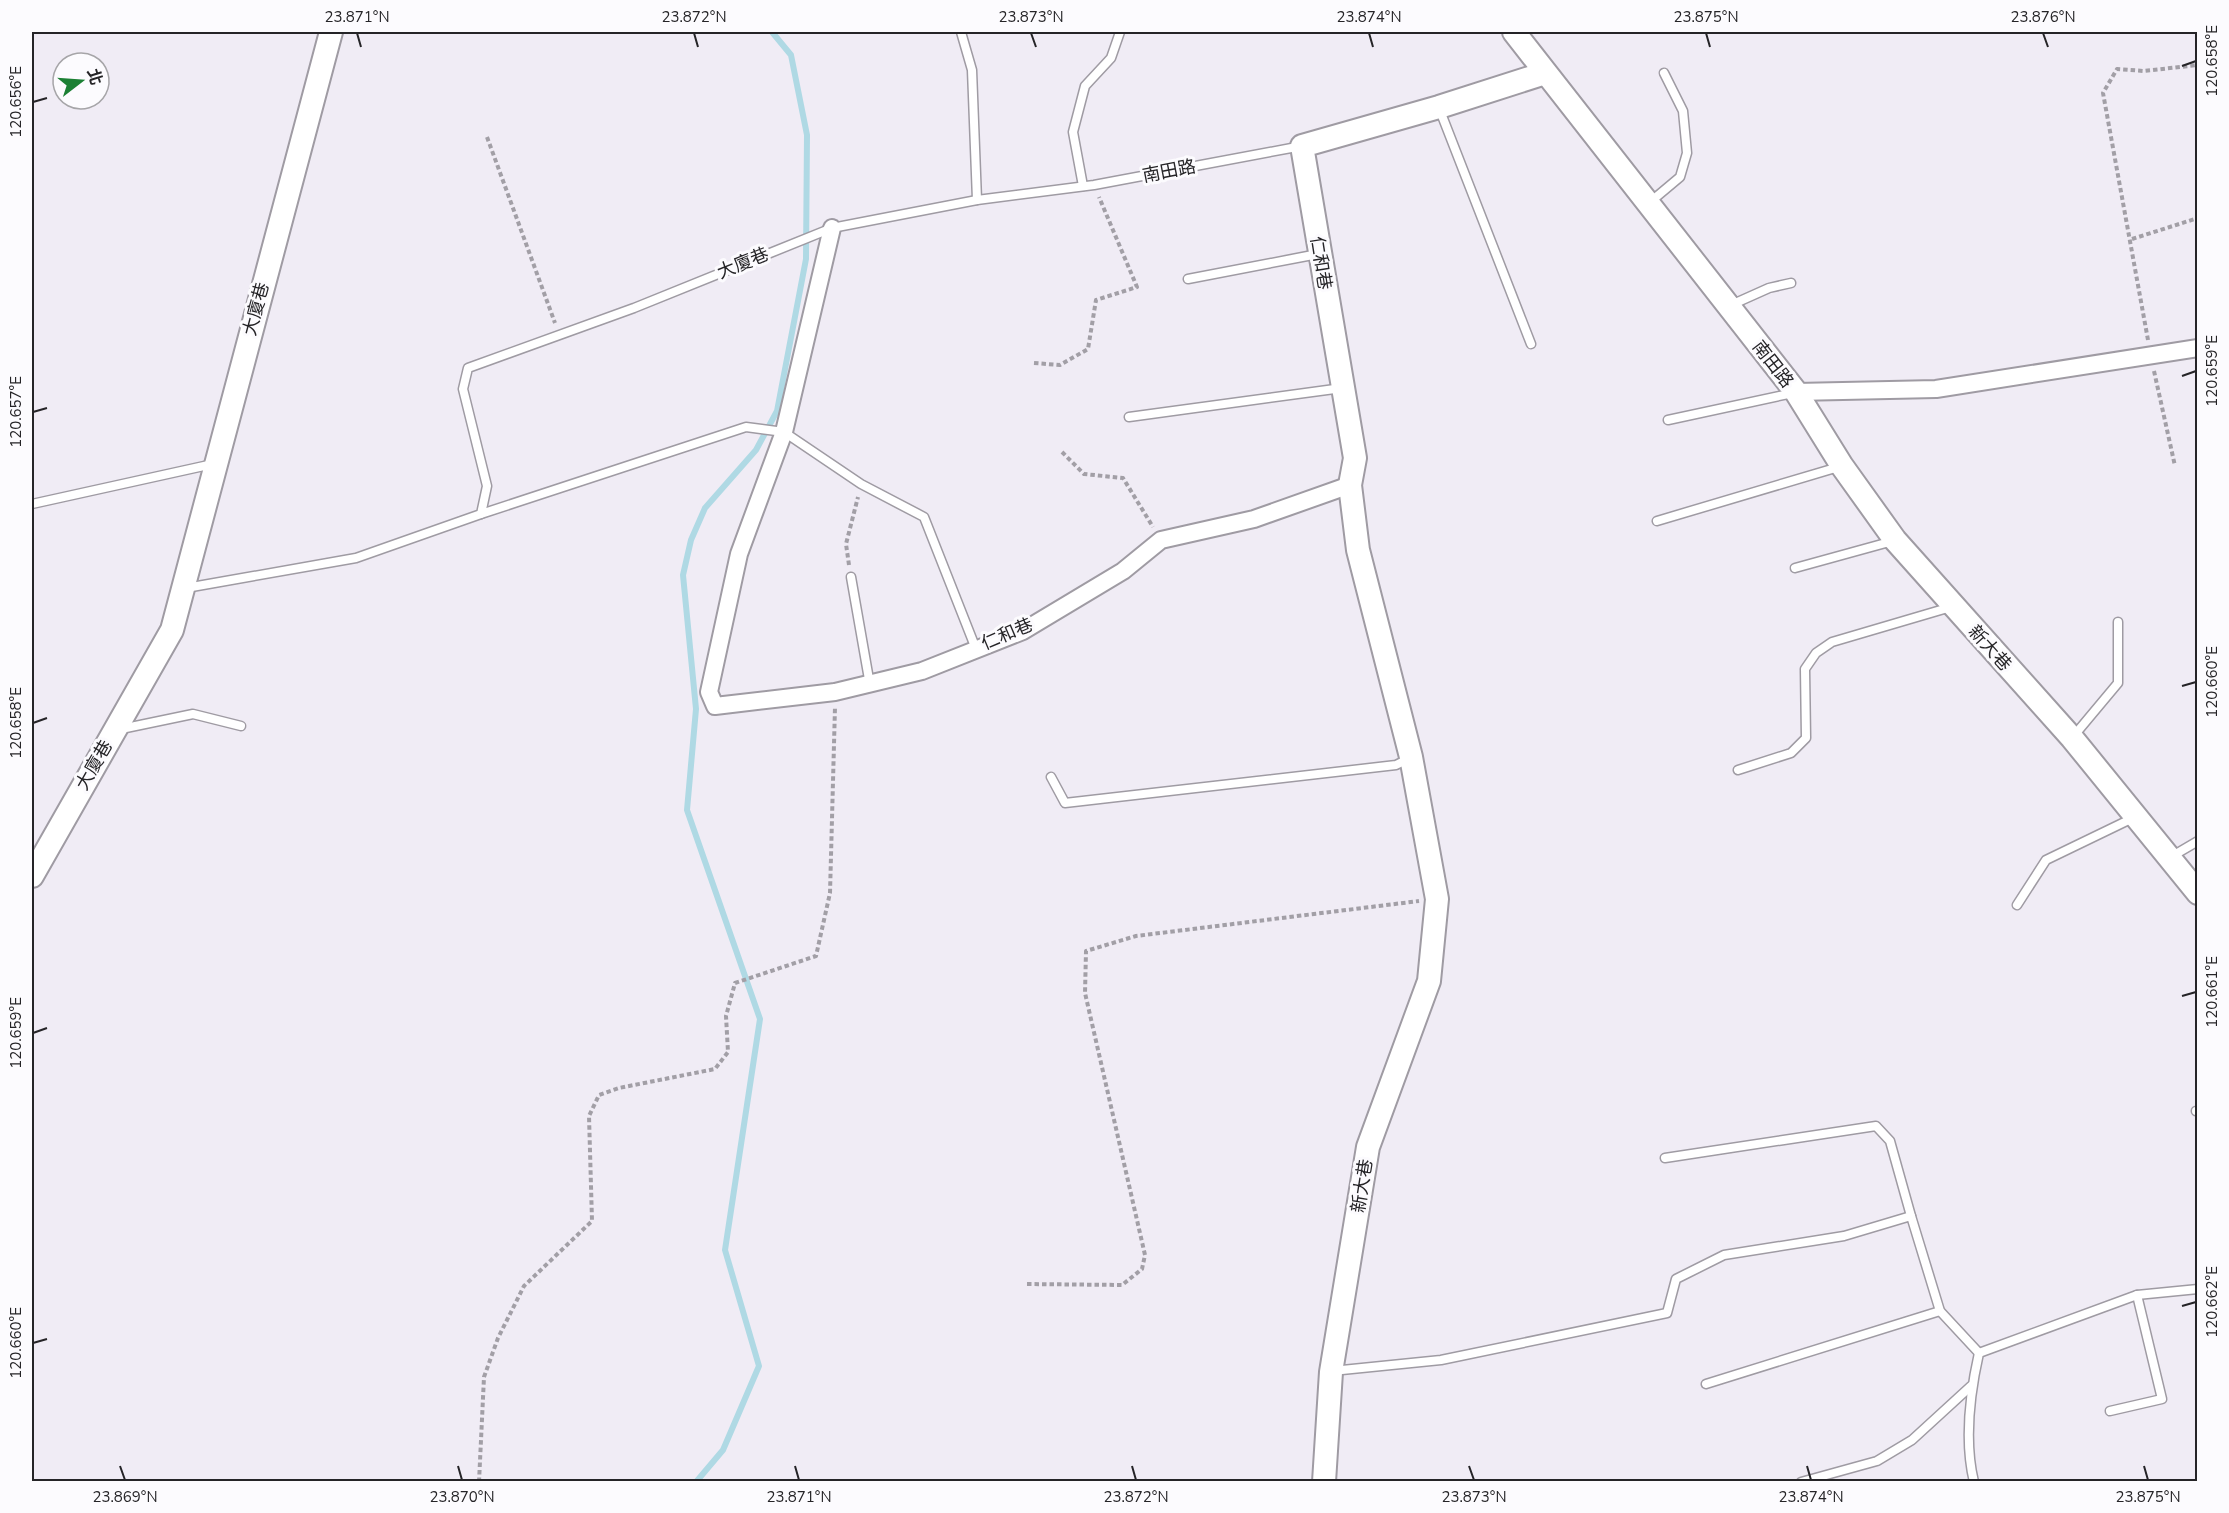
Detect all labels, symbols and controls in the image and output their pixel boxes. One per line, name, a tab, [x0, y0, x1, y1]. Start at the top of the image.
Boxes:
text: 23.871°N	[324, 7, 390, 27]
text: 23.872°N	[661, 7, 727, 27]
text: 23.873°N	[998, 7, 1064, 27]
text: 23.874°N	[1336, 7, 1402, 27]
text: 23.875°N	[1673, 7, 1739, 27]
text: 23.876°N	[2010, 7, 2076, 27]
text: 120.658°E	[2202, 25, 2222, 97]
north arrow	[51, 51, 111, 111]
text: 120.656°E	[6, 66, 26, 138]
text: 北	[82, 66, 107, 88]
street label: 南田路	[1140, 154, 1198, 188]
street label: 仁和巷	[1305, 234, 1337, 292]
street label: 大廈巷	[713, 242, 773, 284]
street label: 大廈巷	[237, 280, 275, 338]
street label: 南田路	[1747, 335, 1799, 393]
text: 120.659°E	[2202, 335, 2222, 407]
text: 120.657°E	[6, 376, 26, 448]
street label: 仁和巷	[977, 612, 1037, 656]
street label: 新大巷	[1963, 620, 2017, 676]
text: 120.660°E	[2202, 646, 2222, 718]
text: 120.658°E	[6, 687, 26, 759]
street label: 大廈巷	[70, 736, 118, 794]
text: 120.661°E	[2202, 956, 2222, 1028]
text: 120.659°E	[6, 997, 26, 1069]
street label: 新大巷	[1346, 1157, 1378, 1215]
text: 120.662°E	[2202, 1266, 2222, 1338]
text: 120.660°E	[6, 1307, 26, 1379]
text: 23.869°N	[92, 1487, 158, 1507]
text: 23.870°N	[429, 1487, 495, 1507]
text: 23.871°N	[766, 1487, 832, 1507]
text: 23.872°N	[1103, 1487, 1169, 1507]
text: 23.873°N	[1441, 1487, 1507, 1507]
text: 23.874°N	[1778, 1487, 1844, 1507]
text: 23.875°N	[2115, 1487, 2181, 1507]

